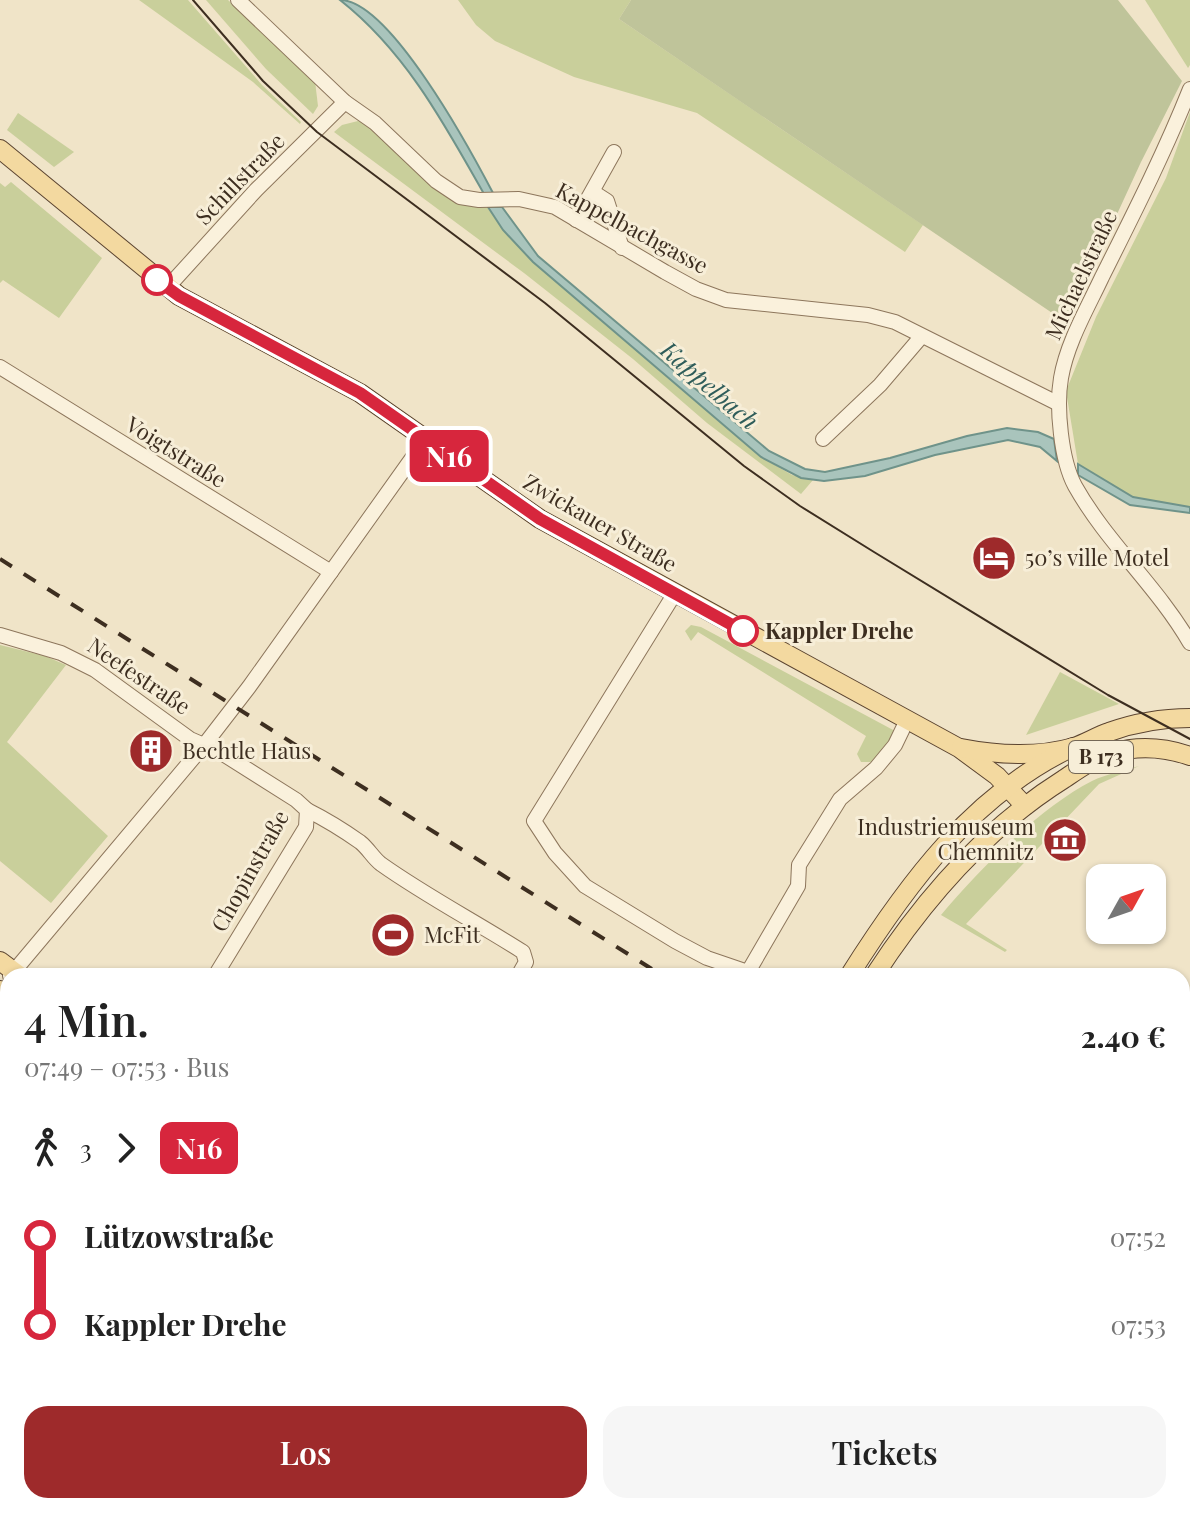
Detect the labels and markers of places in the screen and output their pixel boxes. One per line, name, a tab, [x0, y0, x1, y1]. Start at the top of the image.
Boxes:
unlabelled marker	[142, 265, 172, 295]
hotel icon: 50’s ville Motel	[970, 534, 1018, 582]
place label: 50’s ville Motel	[1025, 542, 1169, 572]
place label: Kappler Drehe	[765, 615, 914, 645]
marker: Kappler Drehe	[728, 616, 758, 646]
building icon: Bechtle Haus	[127, 727, 175, 775]
place label: Bechtle Haus	[182, 735, 311, 765]
place label: Industriemuseum Chemnitz	[857, 811, 1034, 866]
museum icon: Industriemuseum Chemnitz	[1041, 816, 1089, 864]
sports icon: McFit	[369, 911, 417, 959]
place label: McFit	[424, 919, 481, 949]

